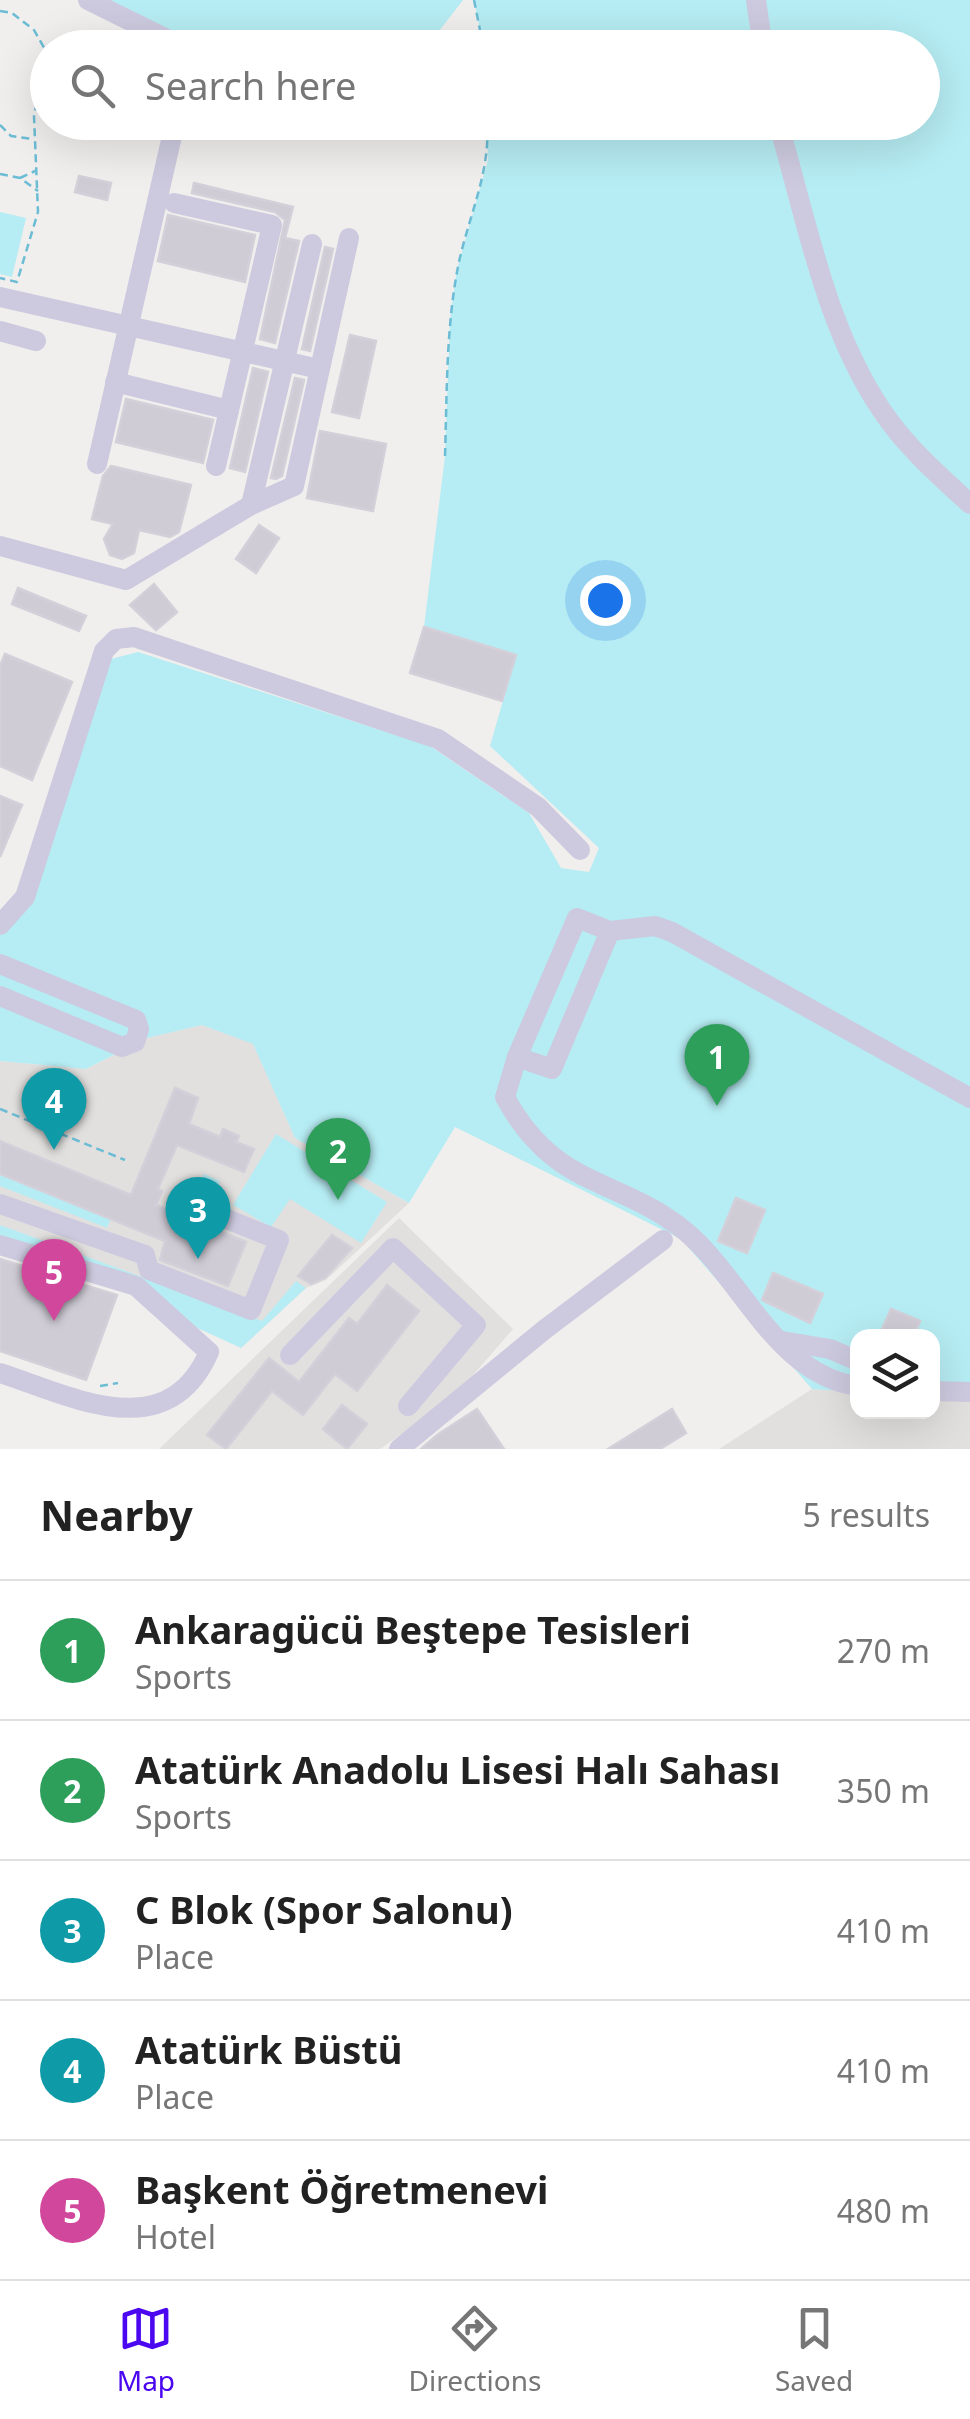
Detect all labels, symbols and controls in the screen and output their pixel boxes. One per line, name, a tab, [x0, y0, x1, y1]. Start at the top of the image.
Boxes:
search box	[30, 30, 940, 140]
icon: search	[65, 58, 120, 113]
text: Search here	[145, 59, 356, 111]
your location	[580, 575, 631, 626]
pin: 1	[684, 1024, 750, 1106]
pin: 4	[22, 1068, 86, 1150]
pin: 2	[306, 1118, 370, 1200]
pin: 3	[166, 1176, 230, 1259]
pin: 5	[22, 1238, 86, 1321]
map controls	[850, 1329, 940, 1419]
button: layers	[850, 1329, 940, 1419]
text: Nearby	[40, 1486, 193, 1543]
text: 5 results	[803, 1493, 930, 1536]
text: Ankaragücü Beştepe Tesisleri	[135, 1603, 691, 1655]
text: 1	[63, 1629, 82, 1672]
text: 270 m	[837, 1629, 930, 1672]
text: Sports	[135, 1655, 232, 1698]
text: Atatürk Anadolu Lisesi Halı Sahası	[135, 1743, 780, 1795]
text: 2	[63, 1769, 82, 1812]
text: 350 m	[837, 1769, 930, 1812]
text: Sports	[135, 1795, 232, 1838]
text: C Blok (Spor Salonu)	[135, 1883, 513, 1935]
text: 3	[63, 1909, 82, 1952]
text: 410 m	[837, 1909, 930, 1952]
text: Place	[135, 1935, 214, 1978]
text: Atatürk Büstü	[135, 2023, 402, 2075]
text: 4	[63, 2049, 82, 2092]
text: 410 m	[837, 2049, 930, 2092]
text: Place	[135, 2075, 214, 2118]
text: Başkent Öğretmenevi	[135, 2163, 548, 2215]
text: 5	[63, 2189, 82, 2232]
text: 480 m	[837, 2189, 930, 2232]
text: Hotel	[135, 2215, 216, 2258]
tab: Map	[117, 2301, 175, 2399]
tab: Directions	[409, 2301, 541, 2399]
tab: Saved	[775, 2301, 853, 2399]

